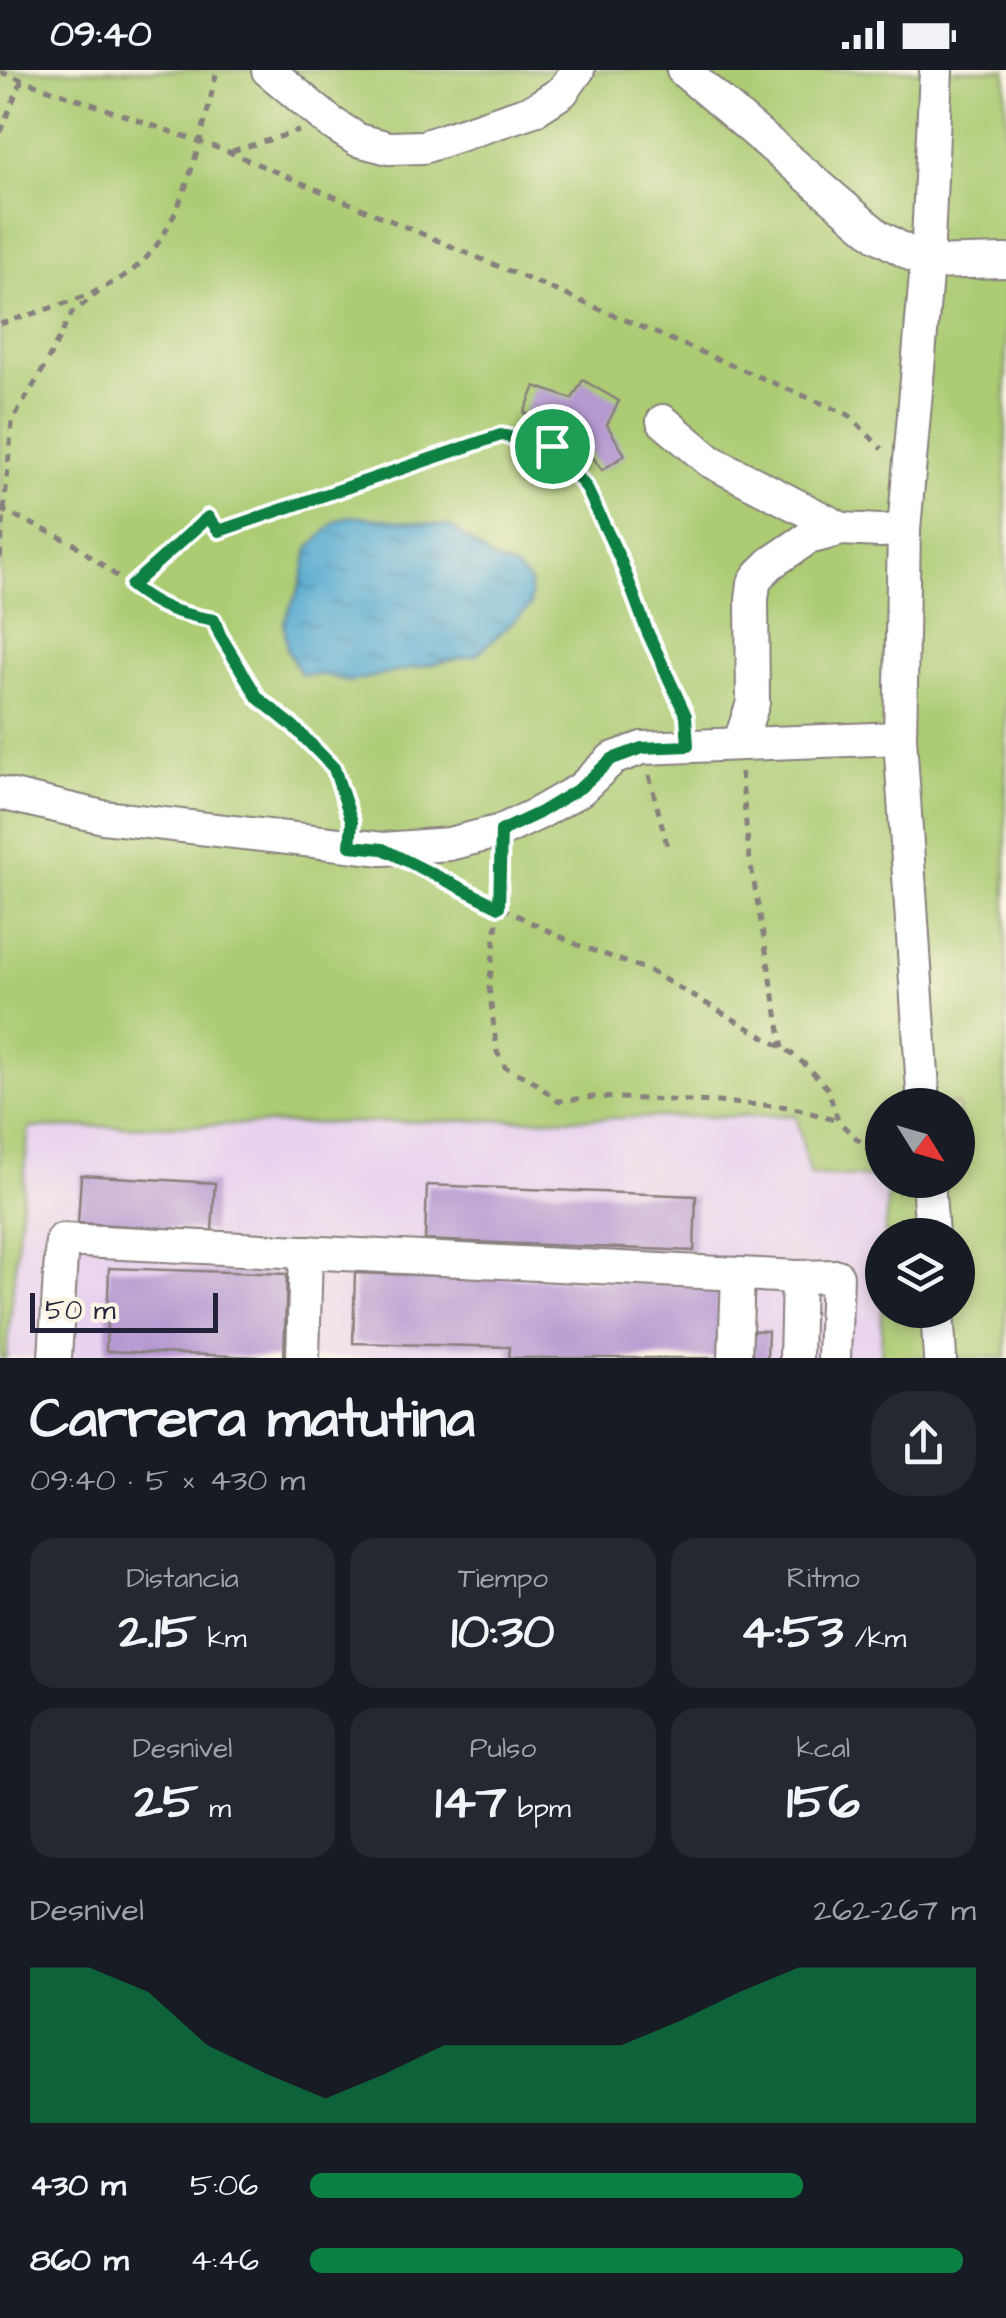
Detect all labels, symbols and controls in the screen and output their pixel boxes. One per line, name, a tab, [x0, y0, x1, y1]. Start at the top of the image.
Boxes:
text: 09:40	[50, 9, 152, 61]
pin	[510, 404, 595, 489]
icon: arrive	[525, 419, 580, 474]
north arrow	[865, 1088, 975, 1198]
map controls	[865, 1088, 975, 1328]
button: layers	[865, 1218, 975, 1328]
scale bar	[30, 1288, 218, 1332]
text: 50 m	[45, 1291, 116, 1330]
text: Carrera matutina	[30, 1382, 475, 1458]
button: share	[871, 1391, 976, 1496]
text: 09:40 · 5 × 430 m	[30, 1458, 305, 1503]
text: Distancia	[127, 1559, 239, 1598]
text: Tiempo	[458, 1559, 548, 1598]
text: Ritmo	[787, 1559, 860, 1598]
text: 2.15	[119, 1598, 196, 1667]
text: 10:30	[451, 1598, 555, 1667]
text: 4:53	[740, 1598, 843, 1667]
text: km	[196, 1619, 246, 1658]
text: /km	[843, 1619, 906, 1658]
text: Desnivel	[133, 1729, 233, 1768]
text: Pulso	[470, 1729, 536, 1768]
text: kcal	[797, 1729, 850, 1768]
text: 25	[134, 1768, 198, 1837]
text: 147	[435, 1768, 506, 1837]
text: 156	[787, 1768, 860, 1837]
text: m	[198, 1789, 231, 1828]
text: bpm	[506, 1789, 571, 1828]
text: Desnivel	[30, 1888, 144, 1933]
text: 262–267 m	[814, 1888, 976, 1933]
text: 430 m	[30, 2163, 126, 2208]
text: 5:06	[190, 2163, 258, 2208]
text: 860 m	[30, 2238, 129, 2283]
text: 4:46	[190, 2238, 259, 2283]

